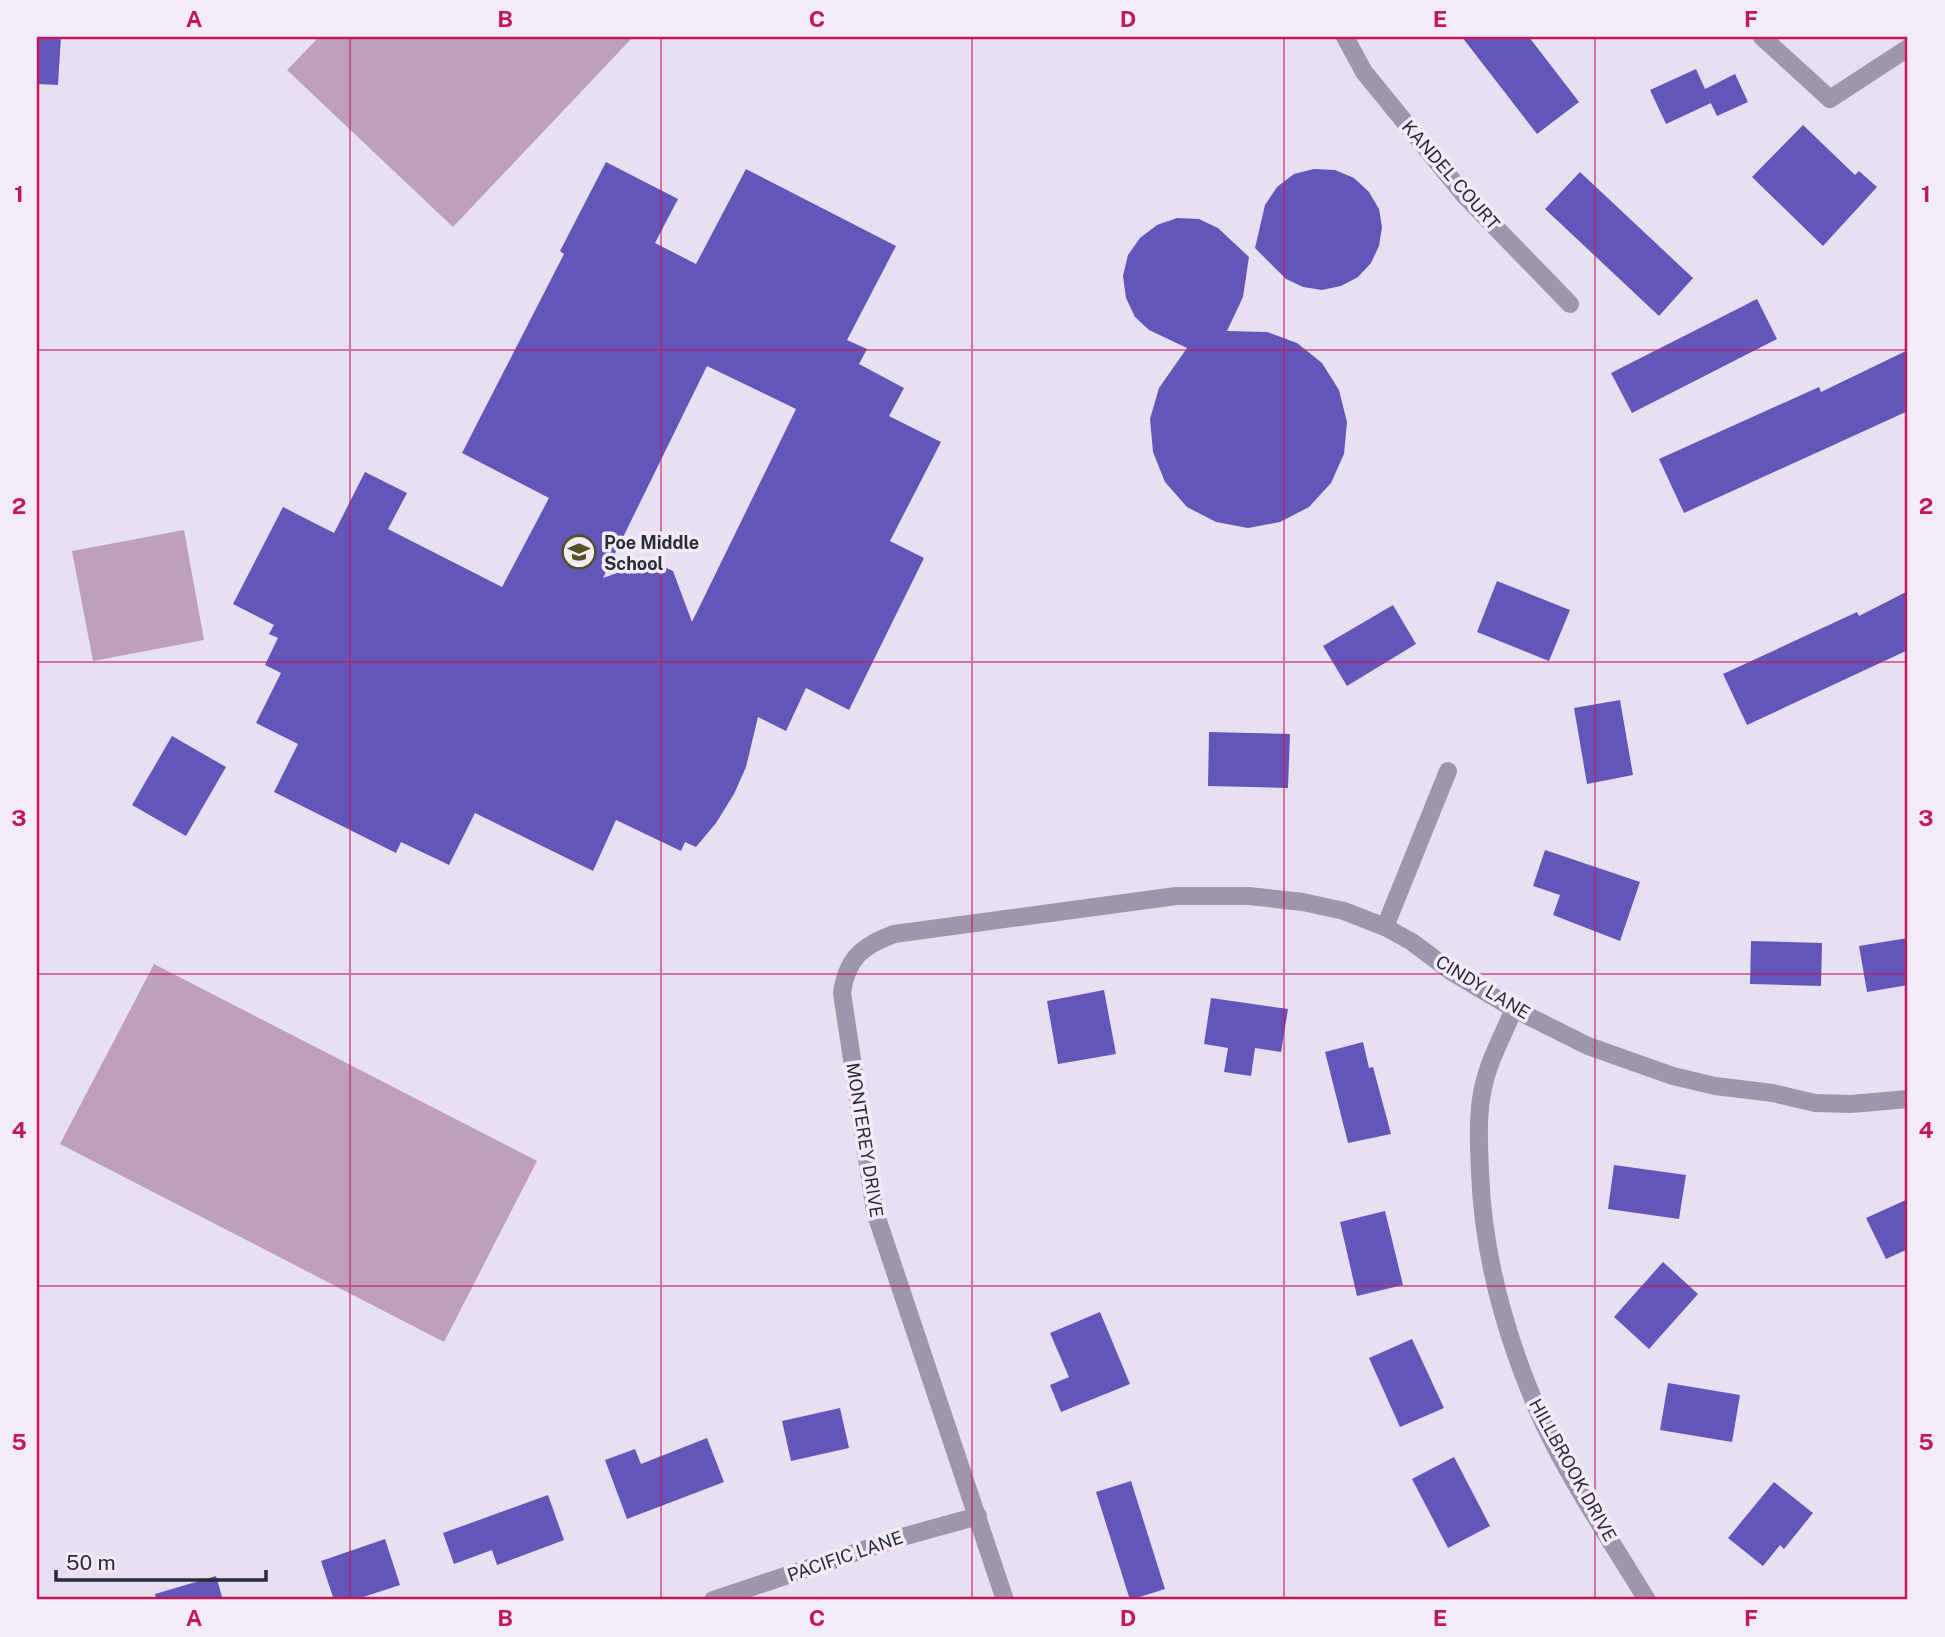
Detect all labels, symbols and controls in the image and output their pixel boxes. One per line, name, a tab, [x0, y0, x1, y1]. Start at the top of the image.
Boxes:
text: A	[186, 5, 203, 32]
text: B	[497, 5, 513, 32]
text: C	[809, 5, 825, 32]
text: D	[1120, 5, 1136, 32]
text: E	[1433, 5, 1447, 32]
text: F	[1744, 5, 1758, 32]
street label: KANDEL COURT	[1398, 116, 1504, 234]
text: 1	[14, 180, 24, 207]
text: 1	[1921, 180, 1931, 207]
text: 2	[12, 492, 26, 519]
text: 2	[1919, 492, 1933, 519]
place label: Poe Middle School	[604, 532, 699, 574]
school or university icon: Poe Middle School	[560, 533, 598, 571]
text: 3	[11, 804, 27, 831]
text: 3	[1918, 804, 1934, 831]
street label: CINDY LANE	[1432, 951, 1534, 1023]
street label: MONTEREY DRIVE	[842, 1061, 888, 1219]
text: 4	[11, 1116, 27, 1143]
text: 4	[1918, 1116, 1934, 1143]
street label: HILLBROOK DRIVE	[1525, 1395, 1621, 1545]
text: 5	[11, 1428, 27, 1455]
text: 5	[1918, 1428, 1934, 1455]
street label: PACIFIC LANE	[784, 1526, 906, 1586]
scale bar	[56, 1539, 266, 1583]
text: 50 m	[66, 1550, 116, 1575]
text: A	[186, 1604, 203, 1631]
text: B	[497, 1604, 513, 1631]
text: C	[809, 1604, 825, 1631]
text: D	[1120, 1604, 1136, 1631]
text: E	[1433, 1604, 1447, 1631]
text: F	[1744, 1604, 1758, 1631]

